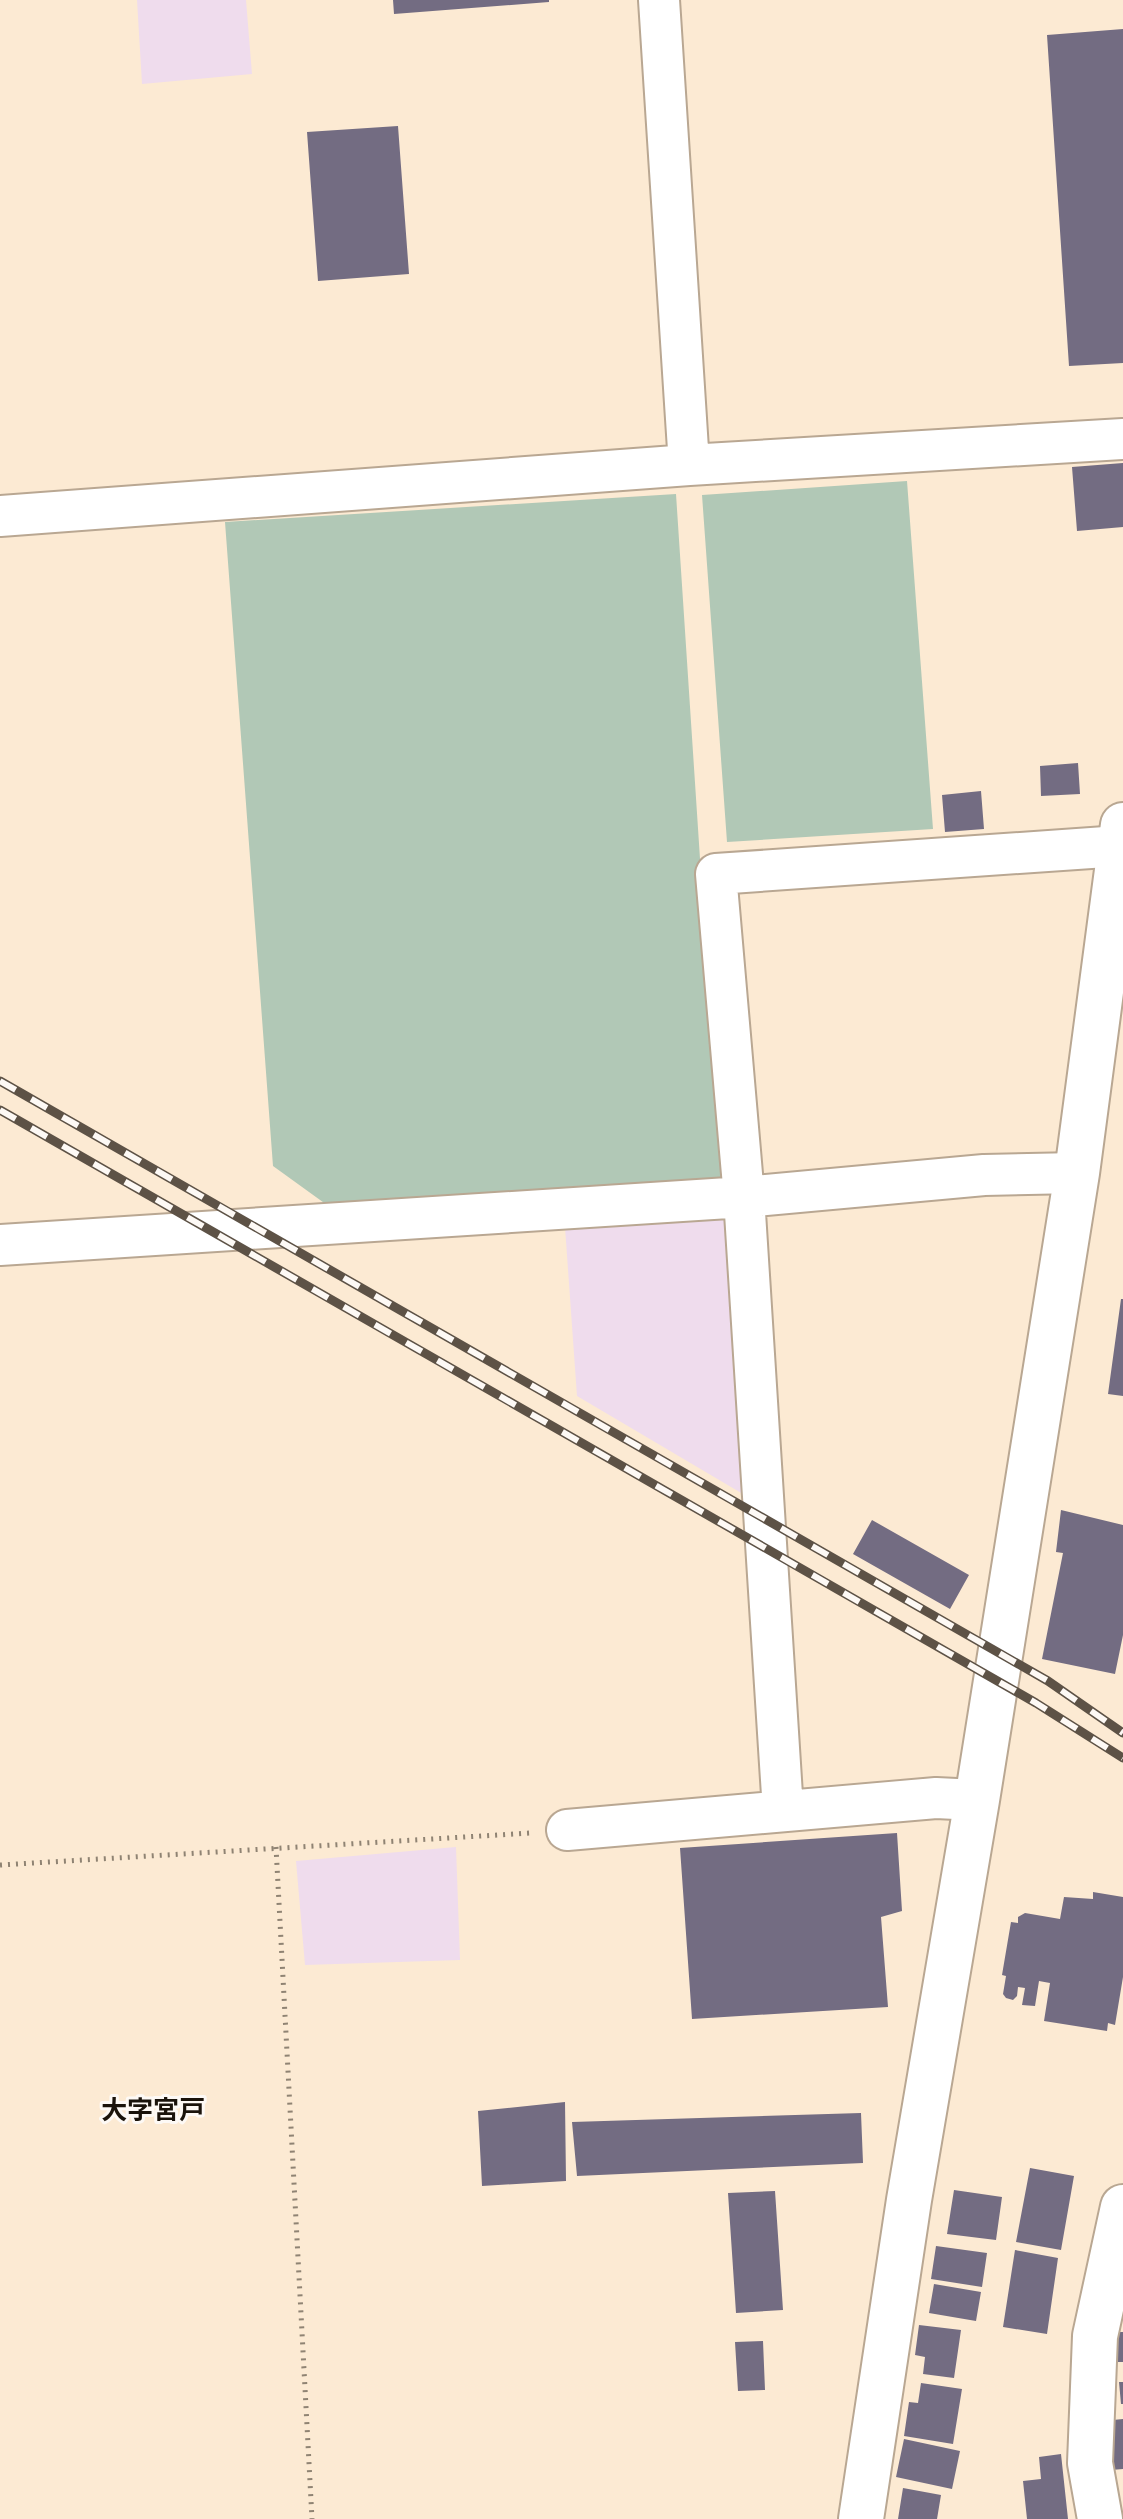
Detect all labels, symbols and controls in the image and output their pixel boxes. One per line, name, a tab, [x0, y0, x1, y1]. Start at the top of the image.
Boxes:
district label: 大字宮戸	[101, 2095, 205, 2125]

